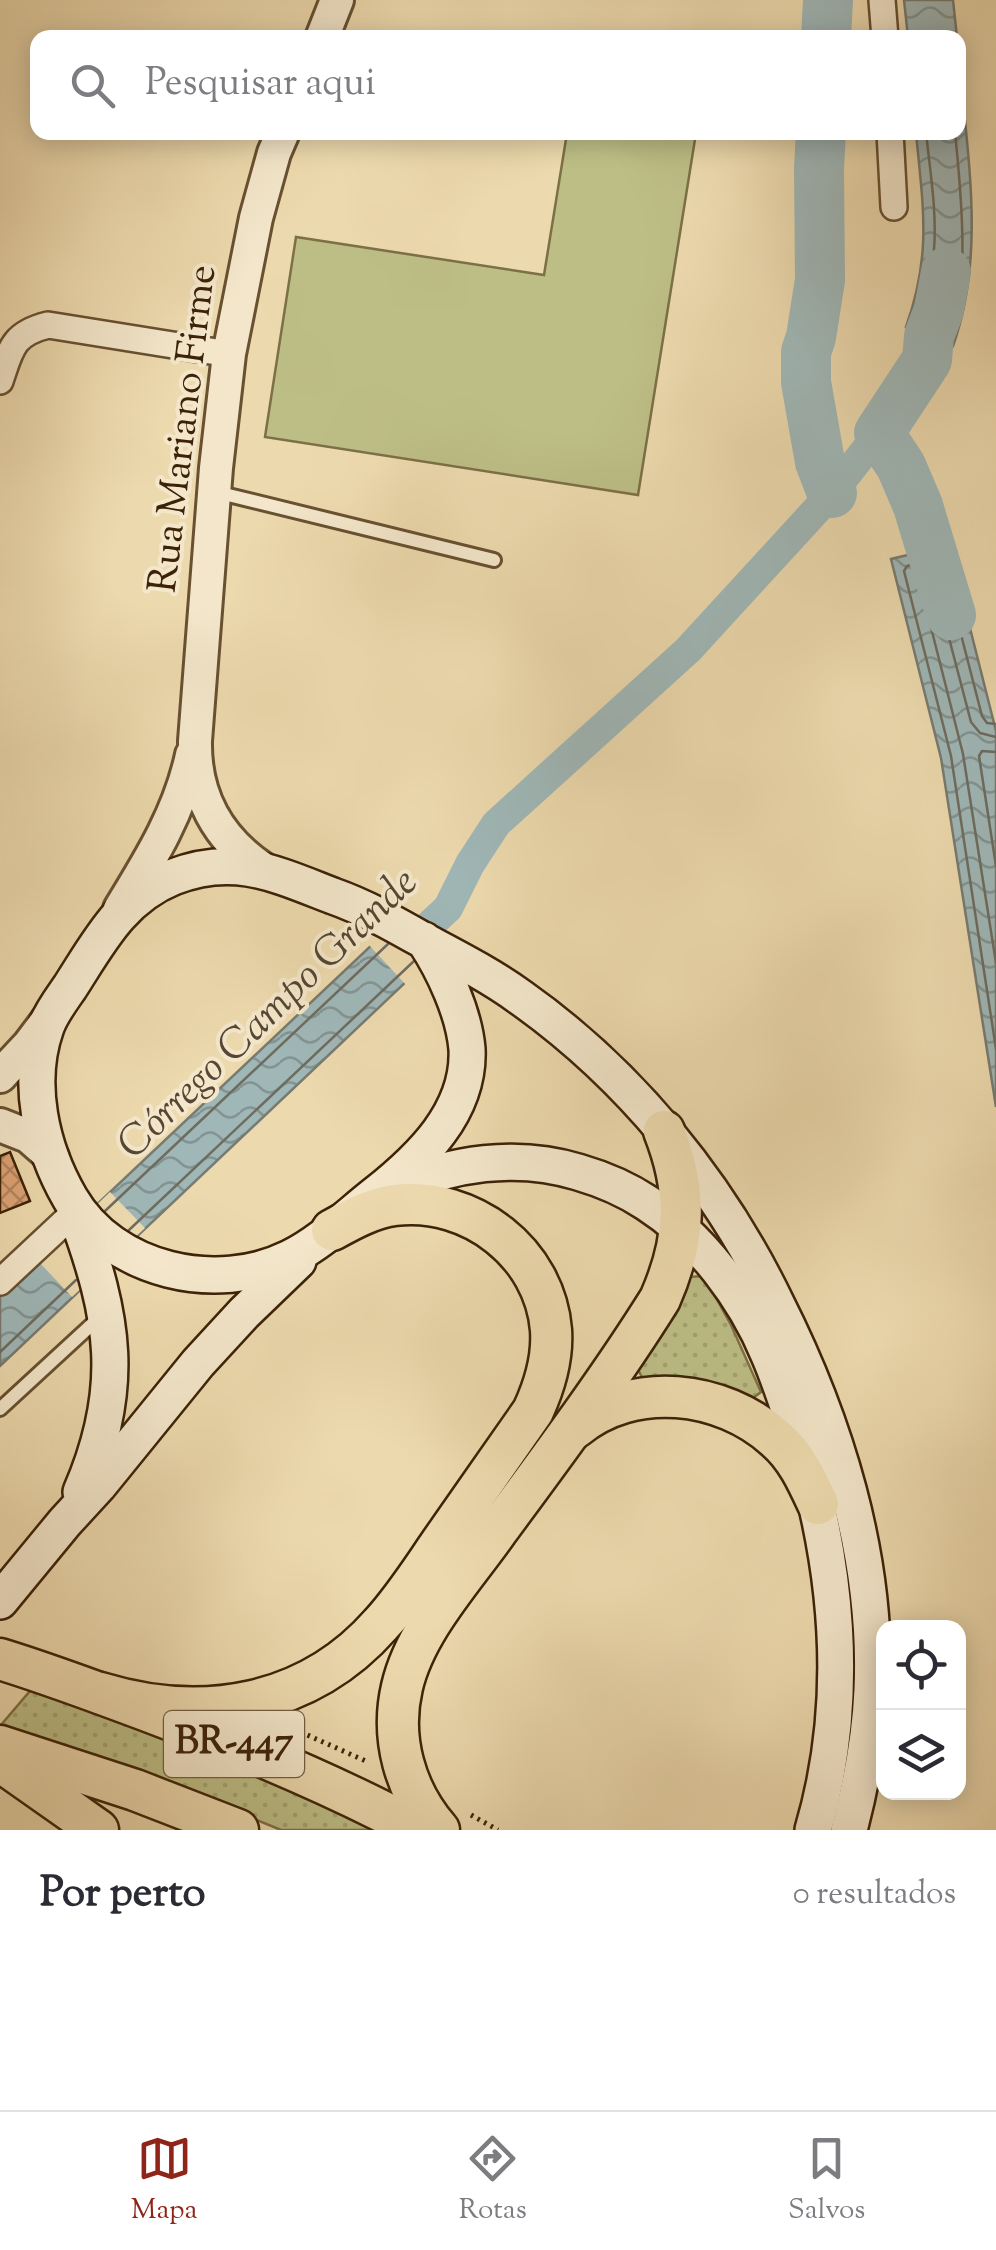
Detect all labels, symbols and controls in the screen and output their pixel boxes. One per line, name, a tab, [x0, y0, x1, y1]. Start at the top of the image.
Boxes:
search box	[30, 30, 966, 140]
icon: search	[65, 58, 120, 113]
text: Pesquisar aqui	[145, 58, 376, 112]
street label: Rua Mariano Firme	[137, 262, 233, 596]
water label: Córrego Campo Grande	[105, 855, 433, 1175]
map controls	[876, 1620, 966, 1800]
button: locate	[876, 1620, 966, 1710]
button: layers	[876, 1710, 966, 1800]
road number: BR-447	[164, 1711, 304, 1777]
text: Por perto	[40, 1865, 206, 1925]
text: 0 resultados	[793, 1872, 956, 1918]
tab: Mapa	[131, 2131, 197, 2231]
tab: Rotas	[459, 2131, 527, 2231]
tab: Salvos	[788, 2131, 865, 2231]

